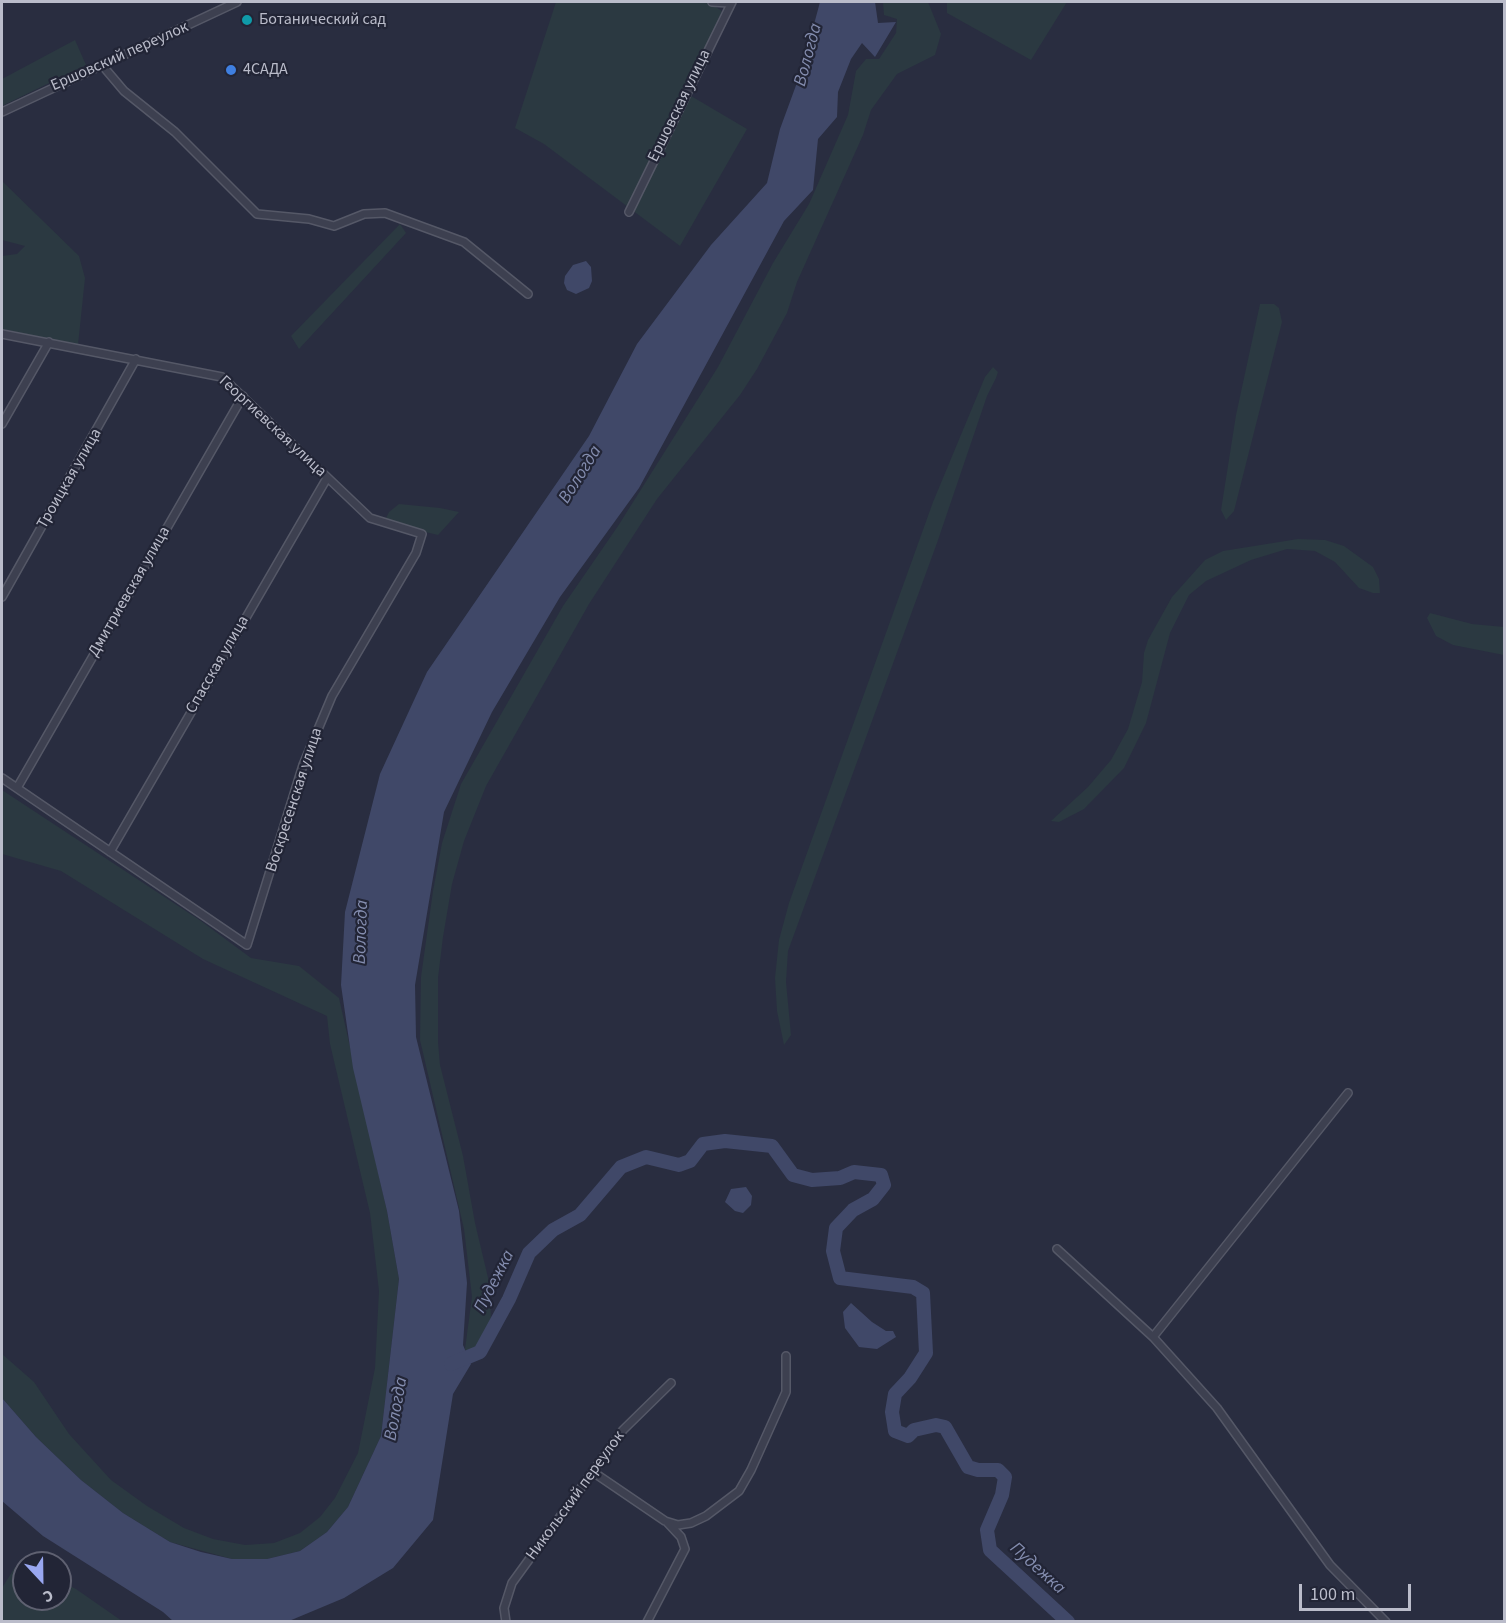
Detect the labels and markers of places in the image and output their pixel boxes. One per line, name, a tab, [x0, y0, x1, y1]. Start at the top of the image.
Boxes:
place label: Ботанический сад	[259, 10, 386, 30]
marker: Ботанический сад	[240, 13, 254, 27]
place label: 4САДА	[243, 60, 288, 80]
marker: 4САДА	[224, 63, 238, 77]

